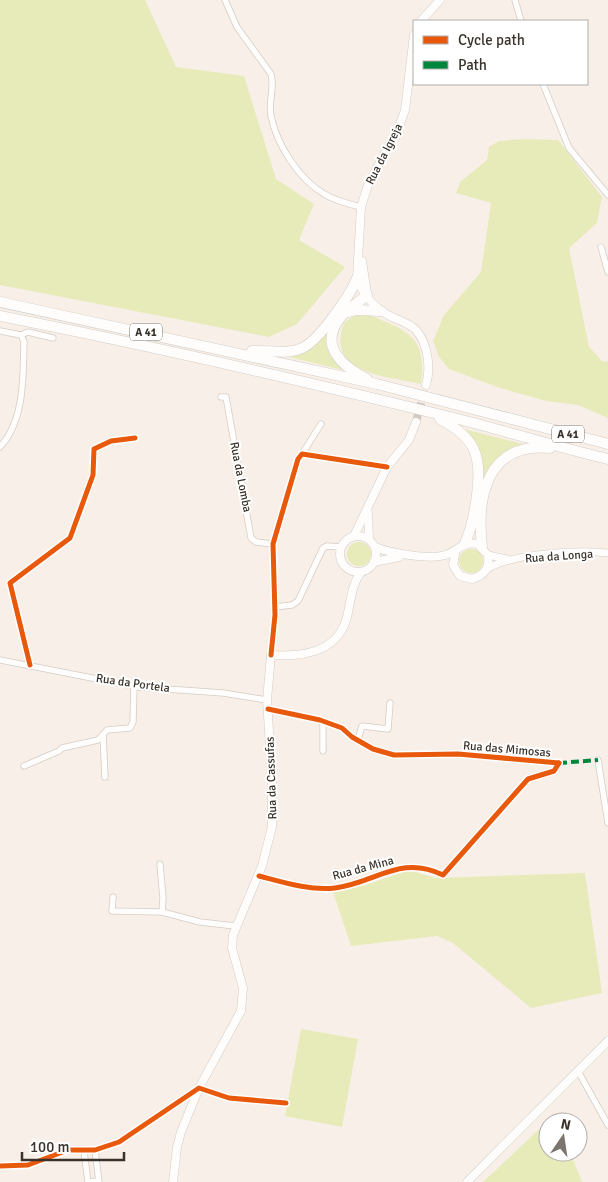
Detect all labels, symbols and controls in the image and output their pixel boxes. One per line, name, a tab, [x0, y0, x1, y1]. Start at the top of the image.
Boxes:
legend	[413, 20, 588, 85]
text: Cycle path	[458, 31, 525, 49]
text: Path	[458, 56, 487, 74]
street label: Rua da Igreja	[363, 121, 406, 187]
road number: A 41	[130, 324, 162, 341]
road number: A 41	[552, 426, 584, 442]
street label: Rua da Lomba	[226, 441, 255, 514]
street label: Rua da Longa	[524, 547, 594, 566]
street label: Rua da Portela	[95, 671, 171, 696]
street label: Rua da Cassufas	[263, 736, 280, 820]
street label: Rua das Mimosas	[463, 738, 551, 761]
street label: Rua da Mina	[331, 853, 395, 884]
north arrow	[538, 1112, 588, 1162]
text: N	[559, 1115, 572, 1134]
scale bar	[22, 1130, 125, 1162]
text: 100 m	[30, 1138, 70, 1156]

